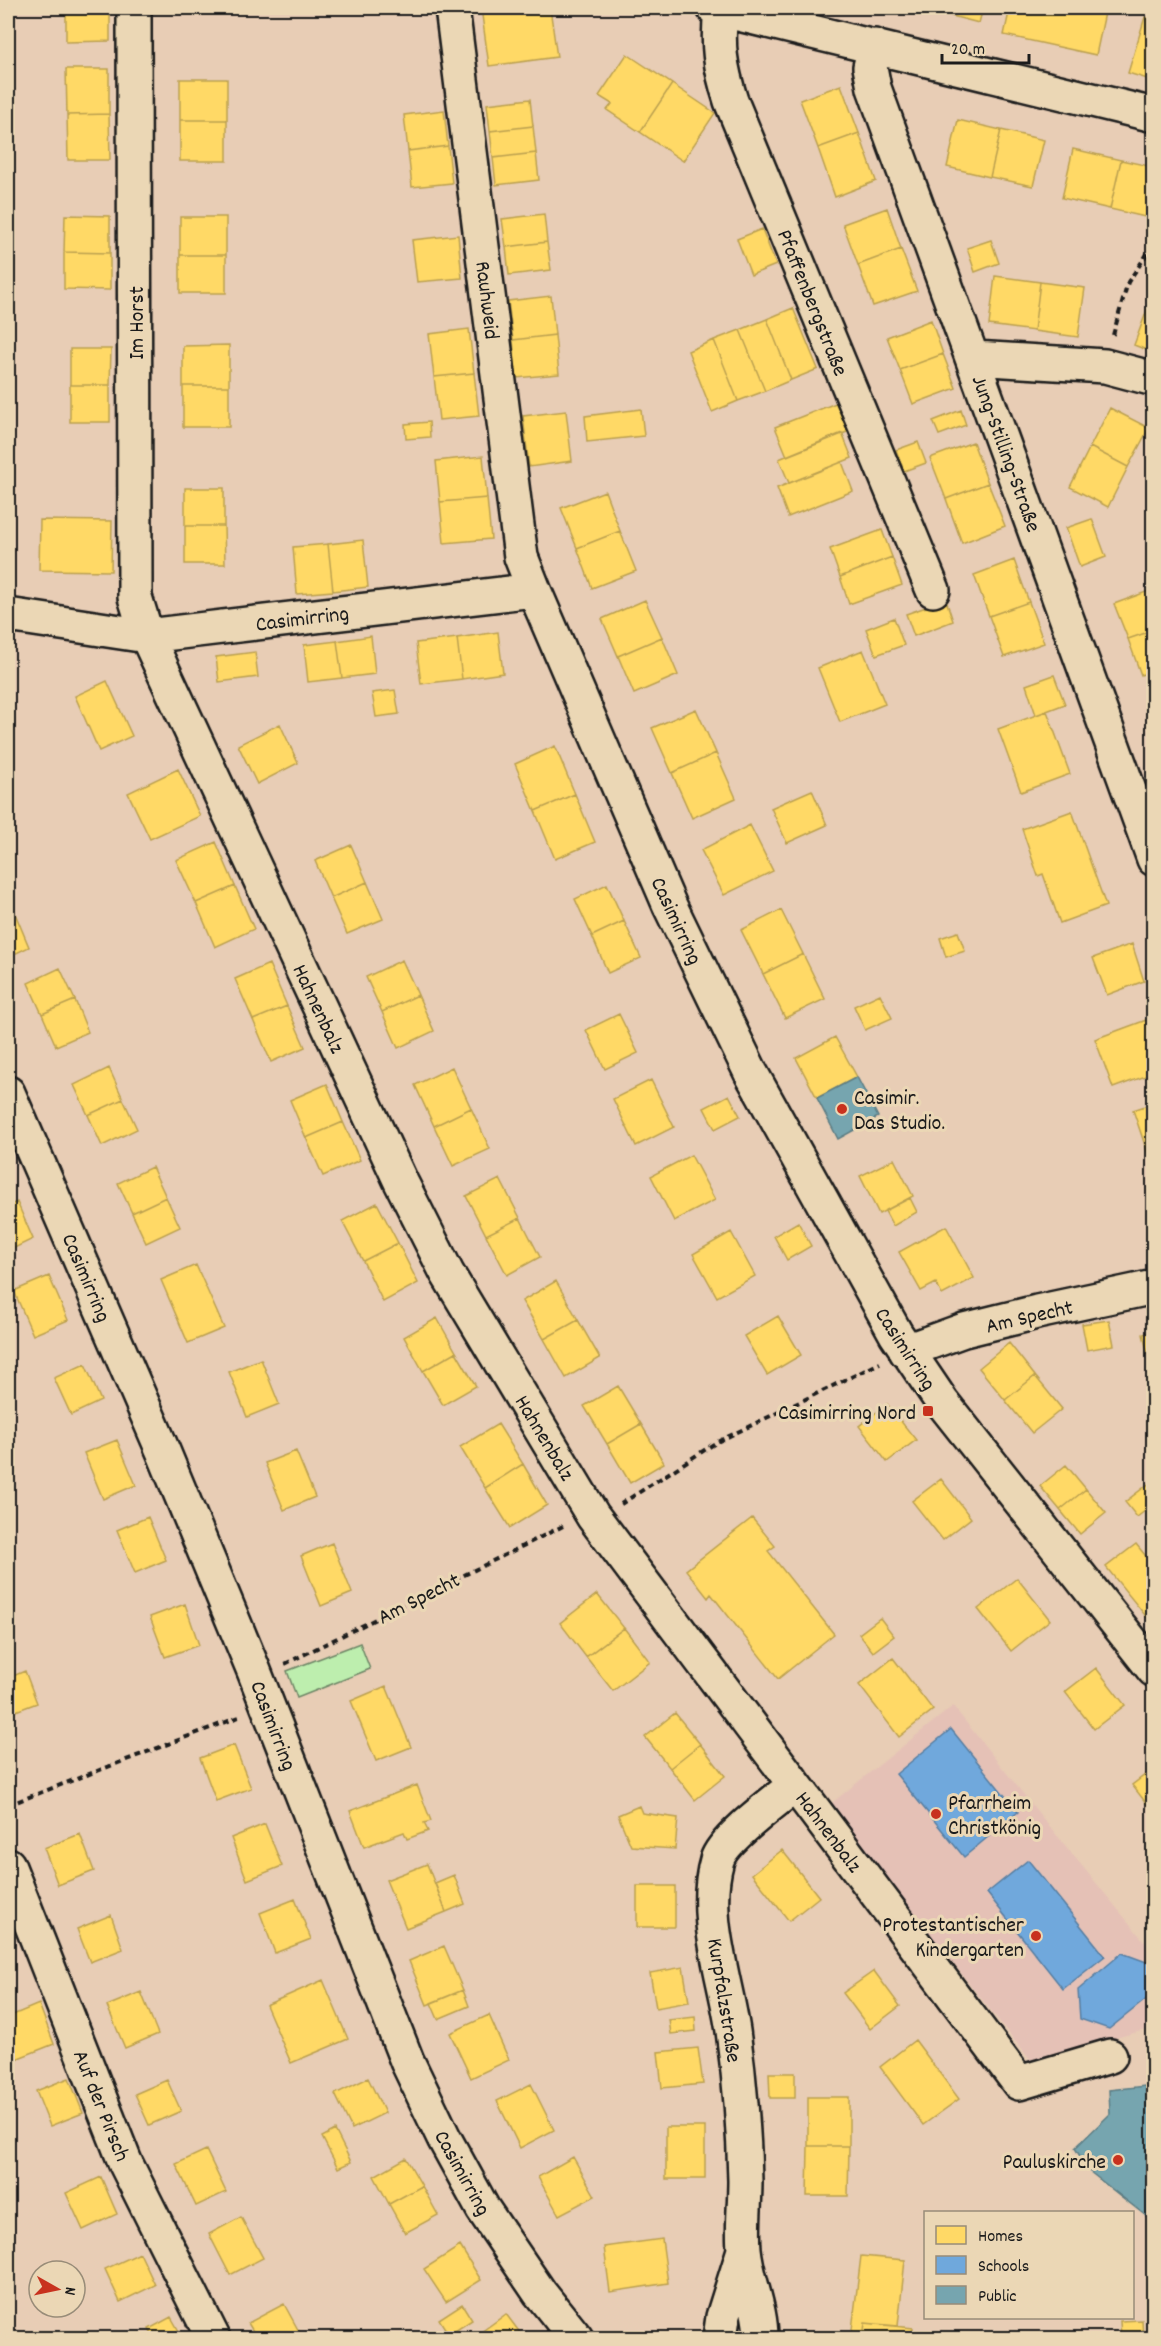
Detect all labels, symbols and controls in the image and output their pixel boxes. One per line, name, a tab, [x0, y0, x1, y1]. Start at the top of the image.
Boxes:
scale bar	[942, 27, 1029, 65]
text: 20 m	[951, 38, 985, 63]
street label: Pfaffenbergstraße	[767, 225, 854, 381]
street label: Rauhweid	[465, 259, 506, 341]
street label: Im Horst	[123, 286, 154, 360]
street label: Jung-Stilling-Straße	[962, 371, 1047, 537]
street label: Casimirring	[254, 599, 351, 642]
street label: Casimirring	[641, 872, 709, 971]
street label: Hahnenbalz	[283, 960, 351, 1060]
place label: Casimir. Das Studio.	[854, 1084, 945, 1140]
marker: Casimir. Das Studio.	[835, 1102, 849, 1116]
street label: Casimirring	[52, 1229, 117, 1328]
street label: Am Specht	[983, 1293, 1077, 1343]
street label: Casimirring	[866, 1302, 943, 1398]
street label: Hahnenbalz	[505, 1390, 581, 1488]
place label: Casimirring Nord	[778, 1399, 916, 1430]
marker: Casimirring Nord	[921, 1404, 935, 1418]
street label: Am Specht	[373, 1566, 466, 1634]
street label: Casimirring	[240, 1677, 303, 1776]
street label: Hahnenbalz	[786, 1786, 869, 1881]
place label: Pfarrheim Christkönig	[948, 1789, 1041, 1845]
marker: Pfarrheim Christkönig	[929, 1807, 943, 1821]
place label: Protestantischer Kindergarten	[882, 1911, 1025, 1967]
marker: Protestantischer Kindergarten	[1029, 1929, 1043, 1943]
street label: Kurpfalzstraße	[697, 1936, 748, 2065]
street label: Auf der Pirsch	[63, 2046, 136, 2167]
street label: Casimirring	[425, 2125, 497, 2222]
place label: Pauluskirche	[1002, 2148, 1106, 2179]
marker: Pauluskirche	[1111, 2153, 1125, 2167]
legend	[924, 2211, 1134, 2319]
text: Homes	[978, 2225, 1023, 2250]
text: Schools	[978, 2255, 1029, 2280]
north arrow	[27, 2259, 87, 2319]
text: N	[57, 2285, 81, 2297]
text: Public	[978, 2285, 1017, 2310]

